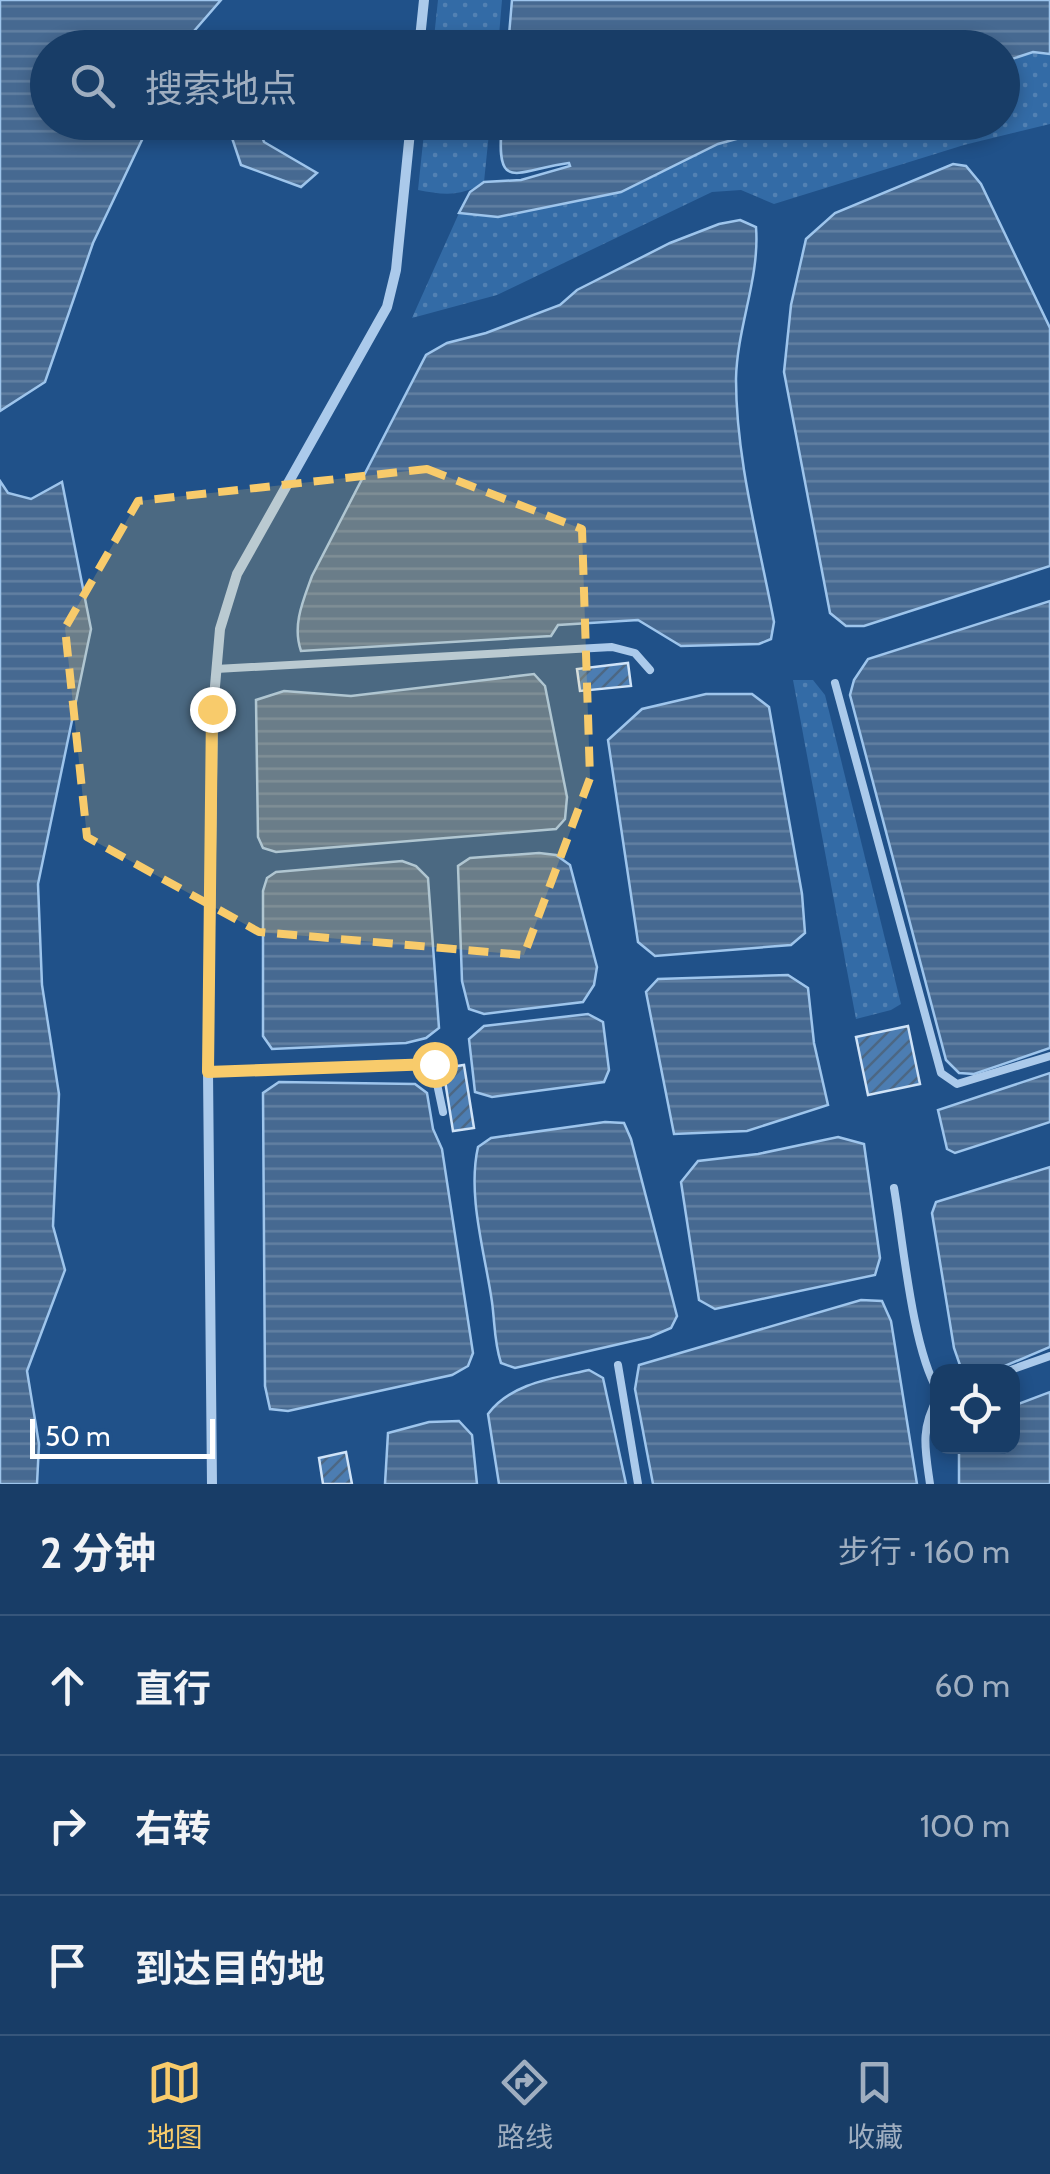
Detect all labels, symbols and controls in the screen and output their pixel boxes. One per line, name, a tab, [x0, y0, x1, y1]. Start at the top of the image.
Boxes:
search box	[30, 30, 1020, 140]
icon: search	[65, 58, 120, 113]
text: 搜索地点	[145, 65, 297, 112]
route end	[190, 687, 236, 733]
route start	[412, 1042, 458, 1088]
map controls	[930, 1364, 1020, 1454]
button: locate	[930, 1364, 1020, 1454]
scale bar	[30, 1414, 215, 1458]
text: 50 m	[45, 1419, 111, 1453]
text: 2 分钟	[40, 1527, 156, 1579]
text: 步行 · 160 m	[838, 1532, 1010, 1571]
icon: ahead	[40, 1658, 95, 1713]
text: 直行	[135, 1665, 211, 1712]
text: 60 m	[934, 1666, 1010, 1705]
icon: right	[40, 1798, 95, 1853]
text: 右转	[135, 1805, 211, 1852]
text: 100 m	[920, 1806, 1010, 1845]
icon: arrive	[40, 1938, 95, 1993]
text: 到达目的地	[135, 1945, 325, 1992]
tab: 地图	[147, 2055, 203, 2155]
tab: 路线	[497, 2055, 553, 2155]
tab: 收藏	[847, 2055, 903, 2155]

